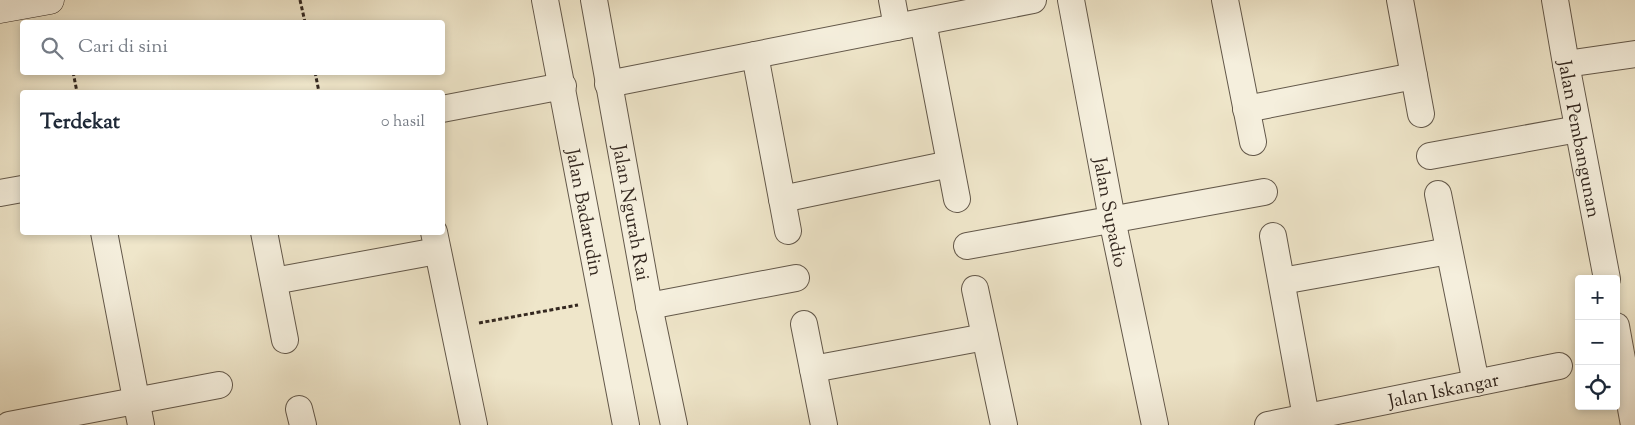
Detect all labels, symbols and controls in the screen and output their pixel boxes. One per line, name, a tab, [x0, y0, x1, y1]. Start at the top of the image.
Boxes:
search box	[20, 20, 445, 75]
icon: search	[38, 34, 66, 62]
text: Cari di sini	[78, 34, 168, 61]
street label: Jalan Pembangunan	[1549, 57, 1606, 220]
text: Terdekat	[40, 108, 120, 138]
text: 0 hasil	[381, 111, 425, 134]
street label: Jalan Ngurah Rai	[604, 142, 655, 283]
street label: Jalan Badarudin	[557, 146, 608, 278]
street label: Jalan Supadio	[1085, 155, 1133, 270]
map controls	[1575, 275, 1620, 410]
button: +	[1575, 275, 1620, 320]
button: −	[1575, 320, 1620, 365]
button: locate	[1575, 365, 1620, 410]
street label: Jalan Iskangar	[1385, 367, 1502, 416]

